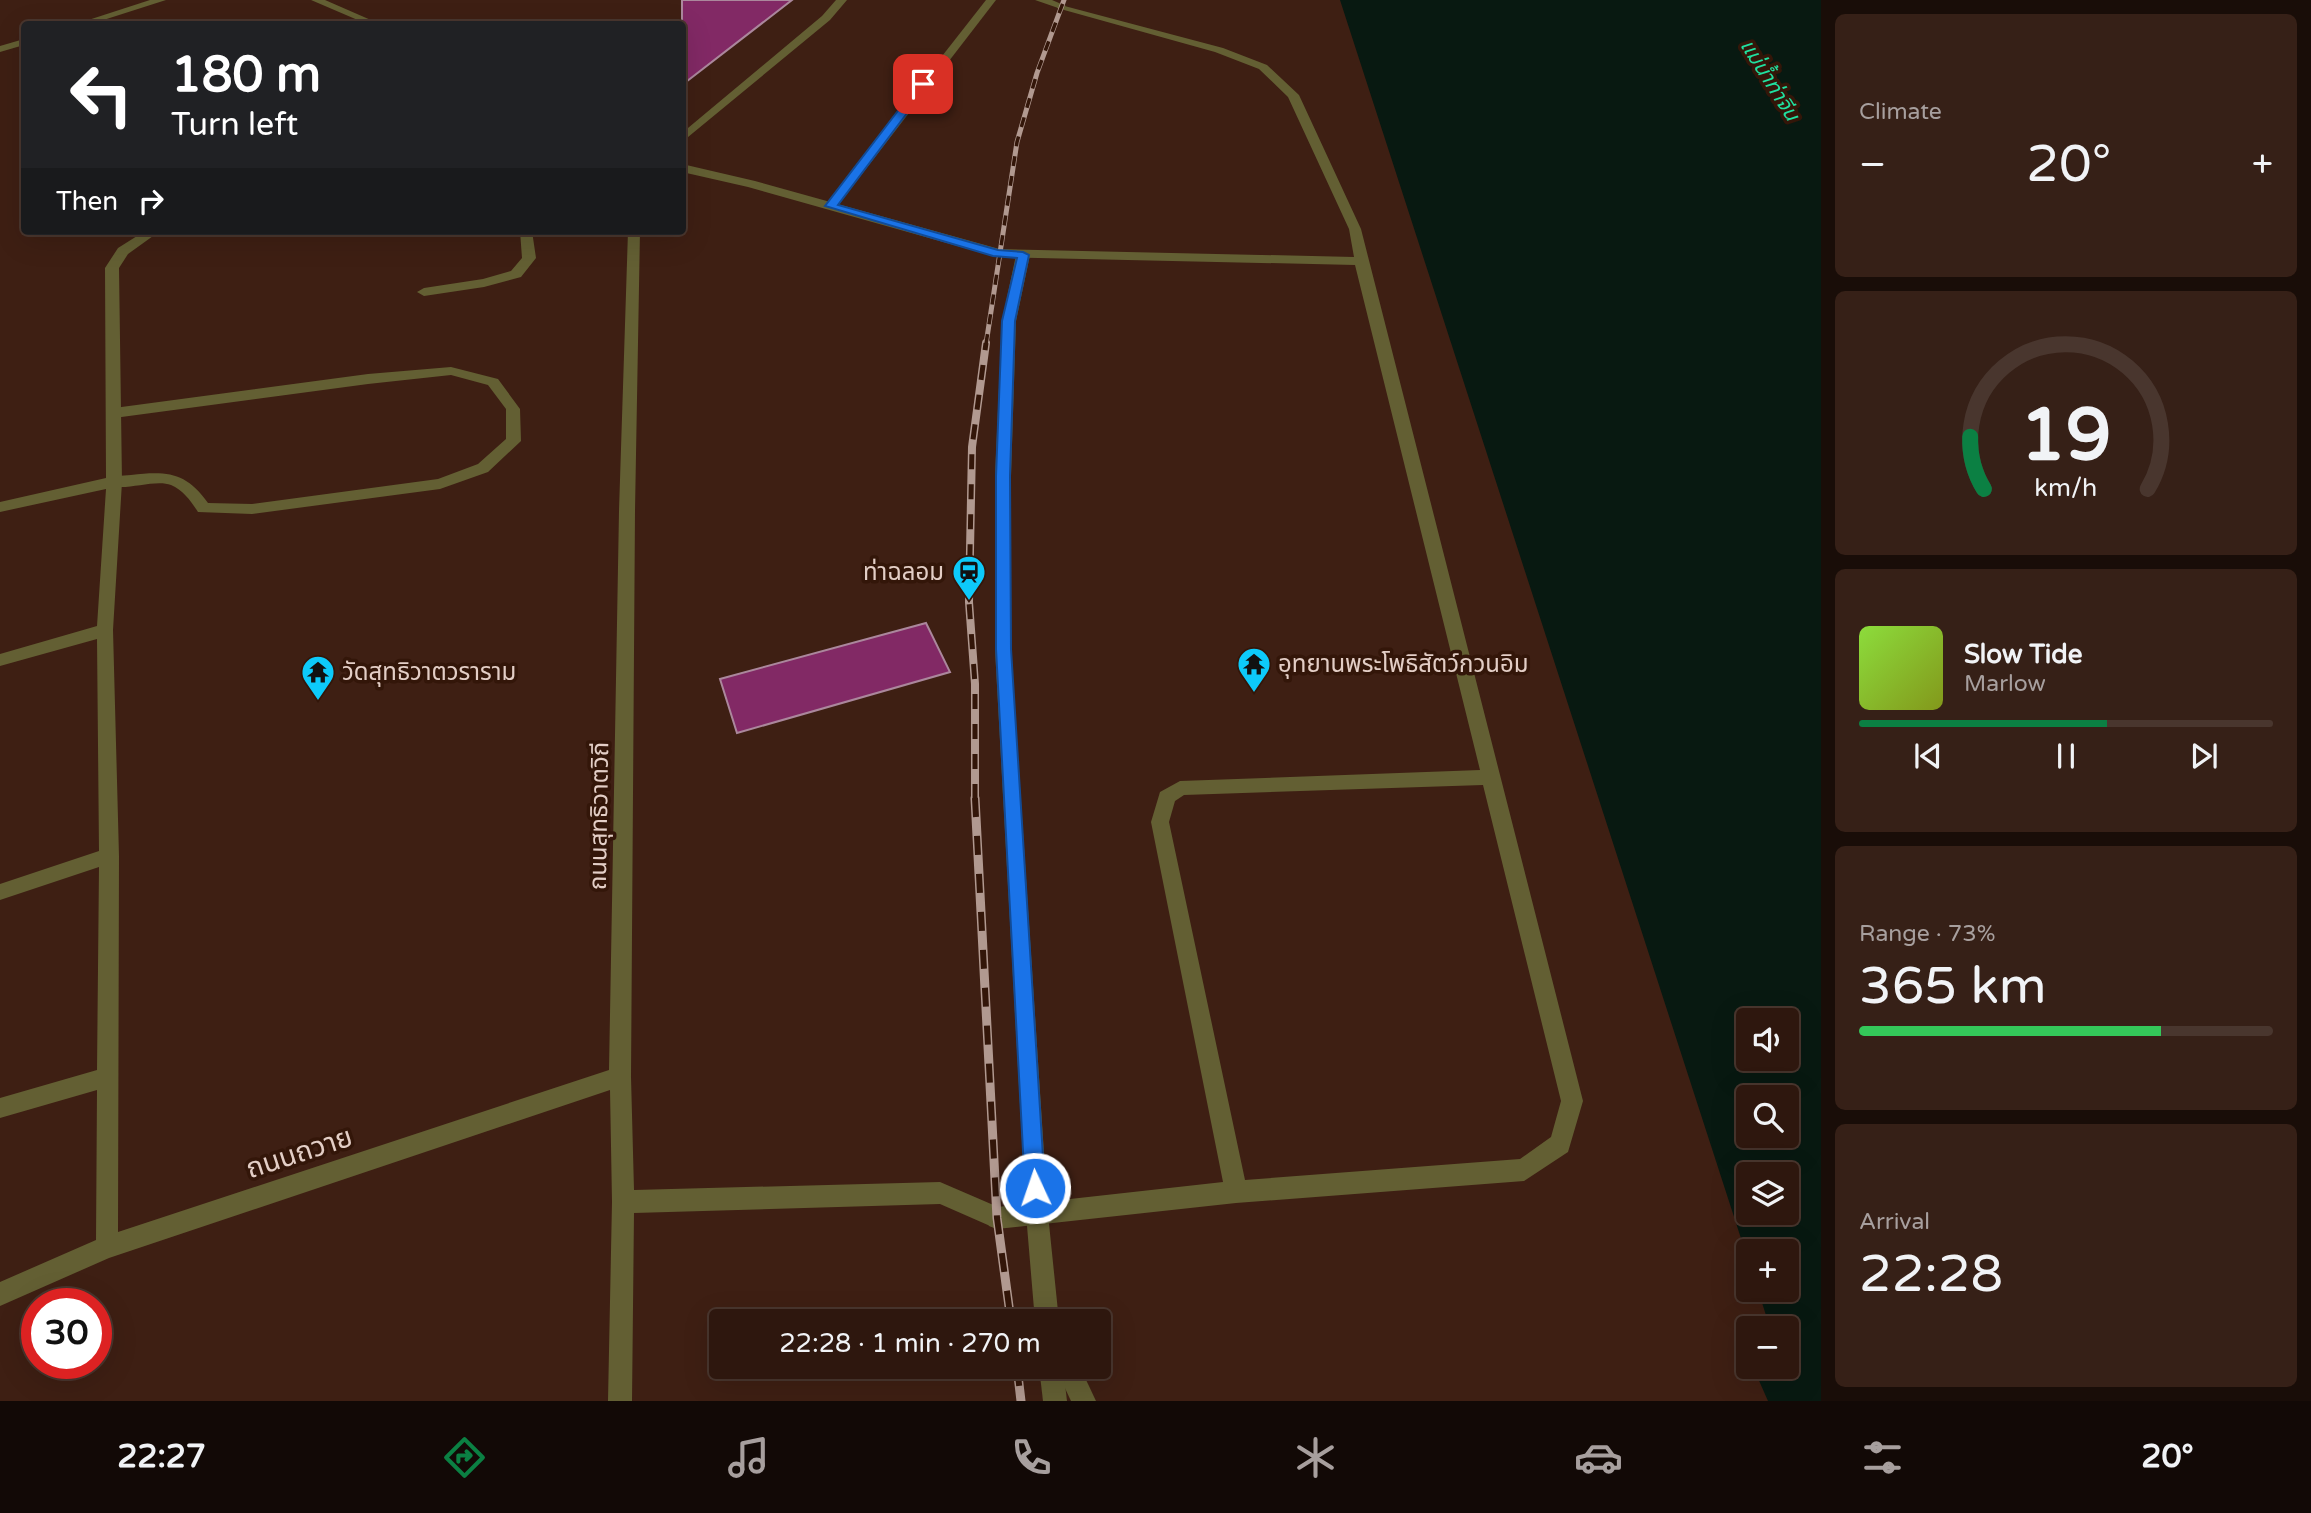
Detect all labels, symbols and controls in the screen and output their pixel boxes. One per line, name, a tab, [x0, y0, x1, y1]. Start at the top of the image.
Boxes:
water label: แม่น้ำท่าจีน	[1735, 33, 1808, 127]
text: 180 m	[171, 46, 321, 105]
icon: left	[56, 49, 147, 140]
pin	[893, 54, 953, 114]
icon: arrive	[904, 65, 942, 103]
text: Climate	[1859, 98, 1942, 126]
text: Turn left	[171, 106, 298, 144]
text: 20°	[2026, 133, 2111, 196]
text: −	[1859, 142, 1886, 188]
text: +	[2252, 142, 2273, 188]
icon: right	[132, 182, 170, 220]
text: Then	[56, 186, 118, 217]
text: 19	[2020, 393, 2112, 481]
text: km/h	[2035, 473, 2097, 503]
station icon: ท่าฉลอม	[950, 553, 988, 602]
place label: ท่าฉลอม	[863, 558, 944, 587]
text: Slow Tide	[1964, 639, 2082, 670]
temple icon: อุทยานพระโพธิสัตว์กวนอิม	[1235, 645, 1273, 694]
place label: อุทยานพระโพธิสัตว์กวนอิม	[1278, 650, 1529, 679]
temple icon: วัดสุทธิวาตวราราม	[299, 653, 337, 702]
place label: วัดสุทธิวาตวราราม	[342, 658, 516, 687]
text: Marlow	[1964, 670, 2046, 698]
icon: previous	[1909, 737, 1947, 775]
icon: pause	[2047, 737, 2085, 775]
icon: next	[2185, 737, 2223, 775]
street label: ถนนสุทธิวาตวิถี	[584, 742, 615, 890]
text: Range · 73%	[1859, 920, 1995, 948]
text: 365 km	[1859, 955, 2047, 1018]
map controls	[1736, 1008, 1799, 1379]
button: sound	[1736, 1008, 1799, 1071]
button: search	[1736, 1085, 1799, 1148]
street label: ถนนถวาย	[242, 1120, 357, 1186]
position arrow	[998, 1151, 1072, 1225]
button: layers	[1736, 1162, 1799, 1225]
text: Arrival	[1859, 1208, 1930, 1236]
button: +	[1736, 1239, 1799, 1302]
text: 22:28	[1859, 1243, 2003, 1306]
speed limit sign: 30	[21, 1288, 112, 1379]
button: −	[1736, 1316, 1799, 1379]
text: 22:28 · 1 min · 270 m	[779, 1328, 1041, 1359]
icon: directions	[440, 1433, 489, 1482]
icon: music	[724, 1433, 773, 1482]
icon: phone	[1007, 1433, 1056, 1482]
icon: climate	[1291, 1433, 1340, 1482]
icon: car	[1574, 1433, 1623, 1482]
icon: filters	[1858, 1433, 1907, 1482]
text: 22:27	[117, 1438, 206, 1476]
text: 20°	[2141, 1438, 2194, 1476]

